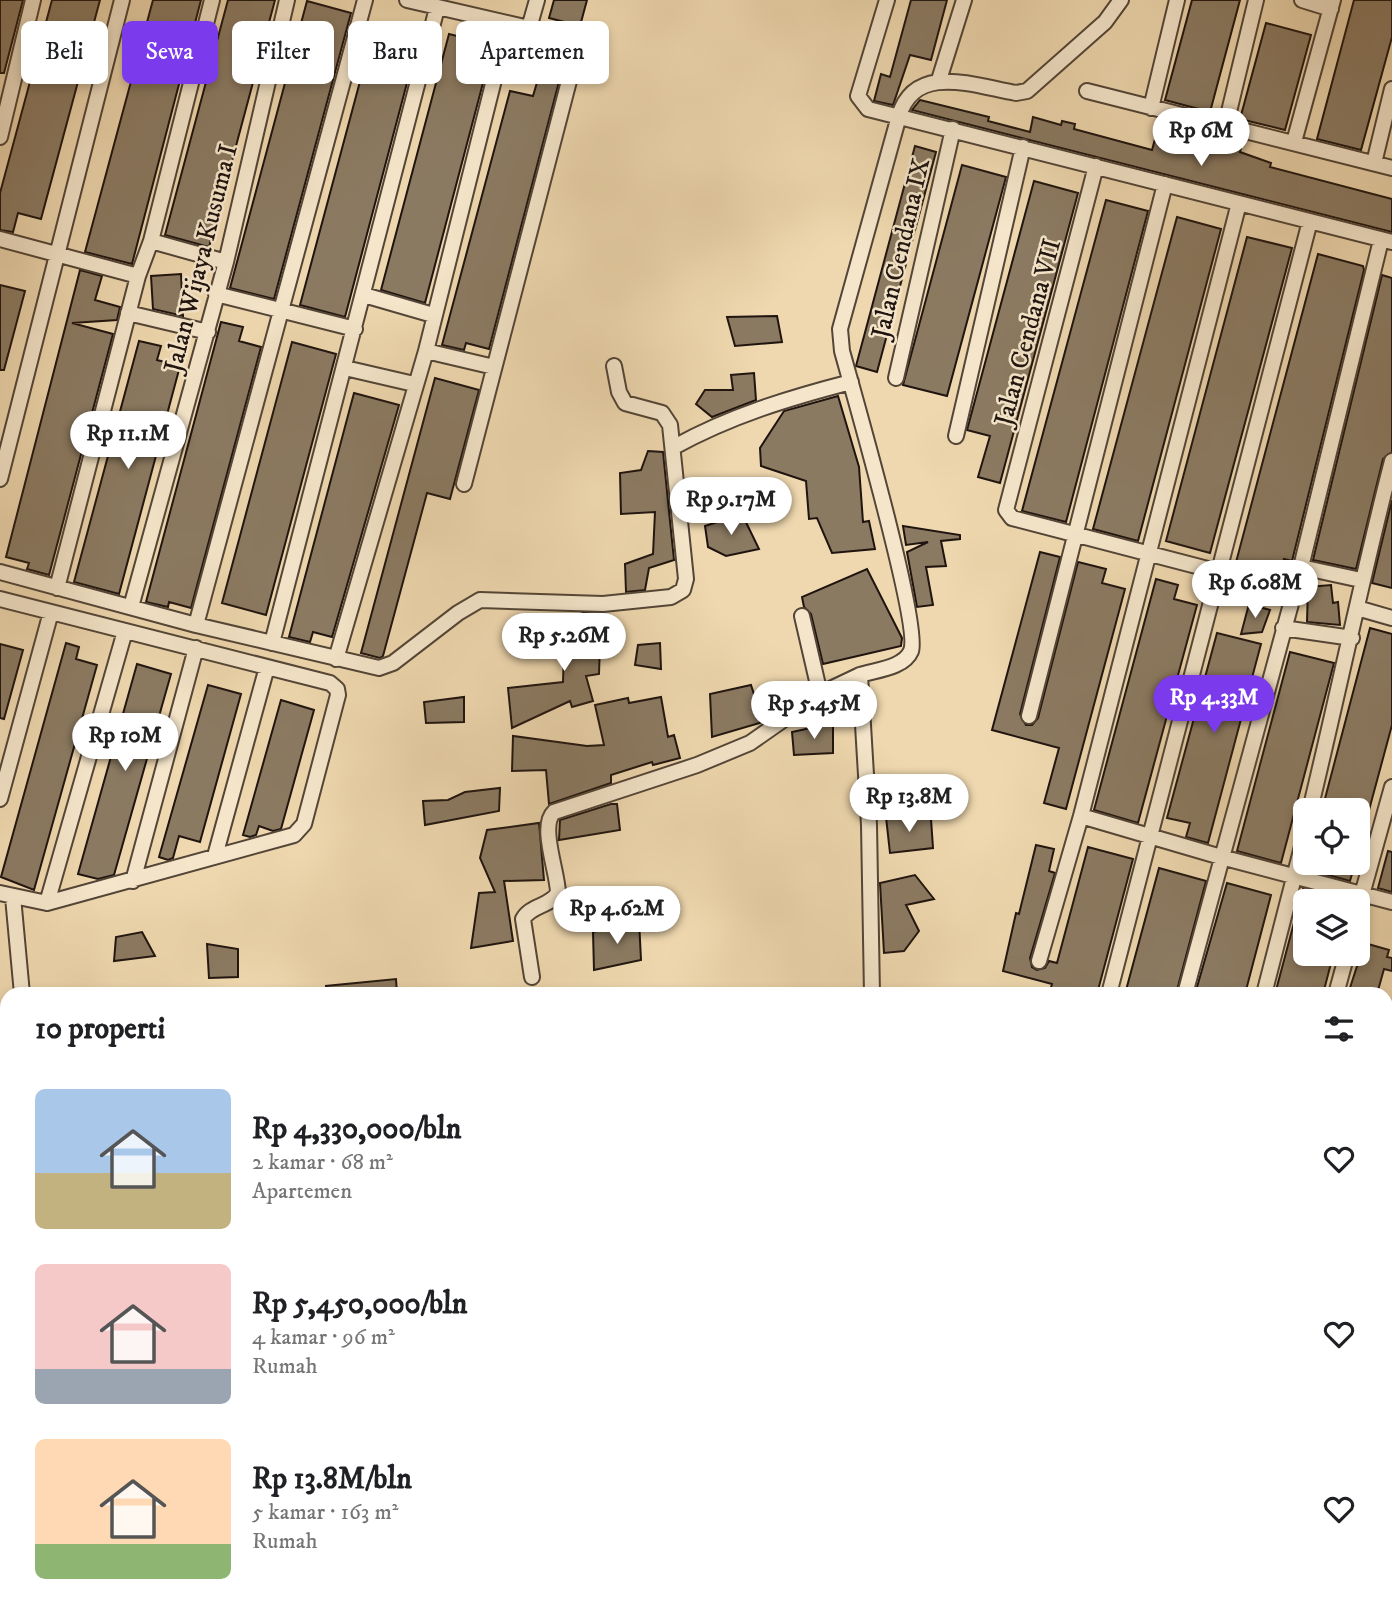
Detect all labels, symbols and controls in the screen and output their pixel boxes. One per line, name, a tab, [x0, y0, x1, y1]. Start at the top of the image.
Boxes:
chip: Beli	[21, 21, 108, 84]
chip: Sewa	[122, 21, 218, 84]
chip: Filter	[232, 21, 334, 84]
chip: Baru	[348, 21, 442, 84]
chip: Apartemen	[456, 21, 609, 84]
pin: Rp 6M	[1152, 108, 1250, 168]
text: Rp 6M	[1169, 116, 1233, 145]
street label: Jalan Wijaya Kusuma I	[157, 141, 246, 378]
street label: Jalan Cendana IX	[864, 155, 938, 344]
street label: Jalan Cendana VII	[987, 235, 1069, 432]
pin: Rp 11.1M	[56, 412, 200, 471]
text: Rp 11.1M	[86, 419, 170, 448]
pin: Rp 9.17M	[659, 477, 803, 537]
text: Rp 9.17M	[686, 485, 776, 514]
pin: Rp 6.08M	[1183, 560, 1327, 620]
text: Rp 6.08M	[1208, 568, 1302, 597]
pin: Rp 5.26M	[492, 614, 636, 673]
text: Rp 5.26M	[518, 621, 610, 650]
pin: Rp 4.33M	[1142, 676, 1286, 735]
pin: Rp 5.45M	[742, 682, 886, 741]
text: Rp 4.33M	[1169, 683, 1259, 712]
text: Rp 5.45M	[767, 689, 861, 718]
pin: Rp 10M	[68, 714, 182, 773]
text: Rp 10M	[88, 721, 162, 750]
pin: Rp 13.8M	[837, 774, 981, 834]
text: Rp 13.8M	[866, 782, 952, 811]
map controls	[1293, 798, 1370, 966]
button: locate	[1293, 798, 1370, 875]
pin: Rp 4.62M	[545, 886, 689, 946]
button: layers	[1293, 889, 1370, 966]
text: Rp 4.62M	[569, 894, 665, 923]
icon: filters	[1320, 1010, 1358, 1048]
text: 10 properti	[35, 1011, 165, 1048]
text: Rp 4,330,000/bln	[252, 1111, 461, 1148]
icon: home	[91, 1117, 175, 1201]
icon: heart	[1320, 1140, 1358, 1178]
text: 2 kamar · 68 m²	[252, 1148, 393, 1177]
text: Apartemen	[252, 1177, 352, 1206]
text: Rp 5,450,000/bln	[252, 1286, 468, 1323]
icon: home	[91, 1292, 175, 1376]
icon: heart	[1320, 1315, 1358, 1353]
text: 4 kamar · 96 m²	[252, 1323, 395, 1352]
text: Rumah	[252, 1352, 318, 1381]
text: Rp 13.8M/bln	[252, 1461, 412, 1498]
icon: home	[91, 1467, 175, 1551]
icon: heart	[1320, 1490, 1358, 1528]
text: 5 kamar · 163 m²	[252, 1498, 398, 1527]
text: Rumah	[252, 1527, 318, 1556]

